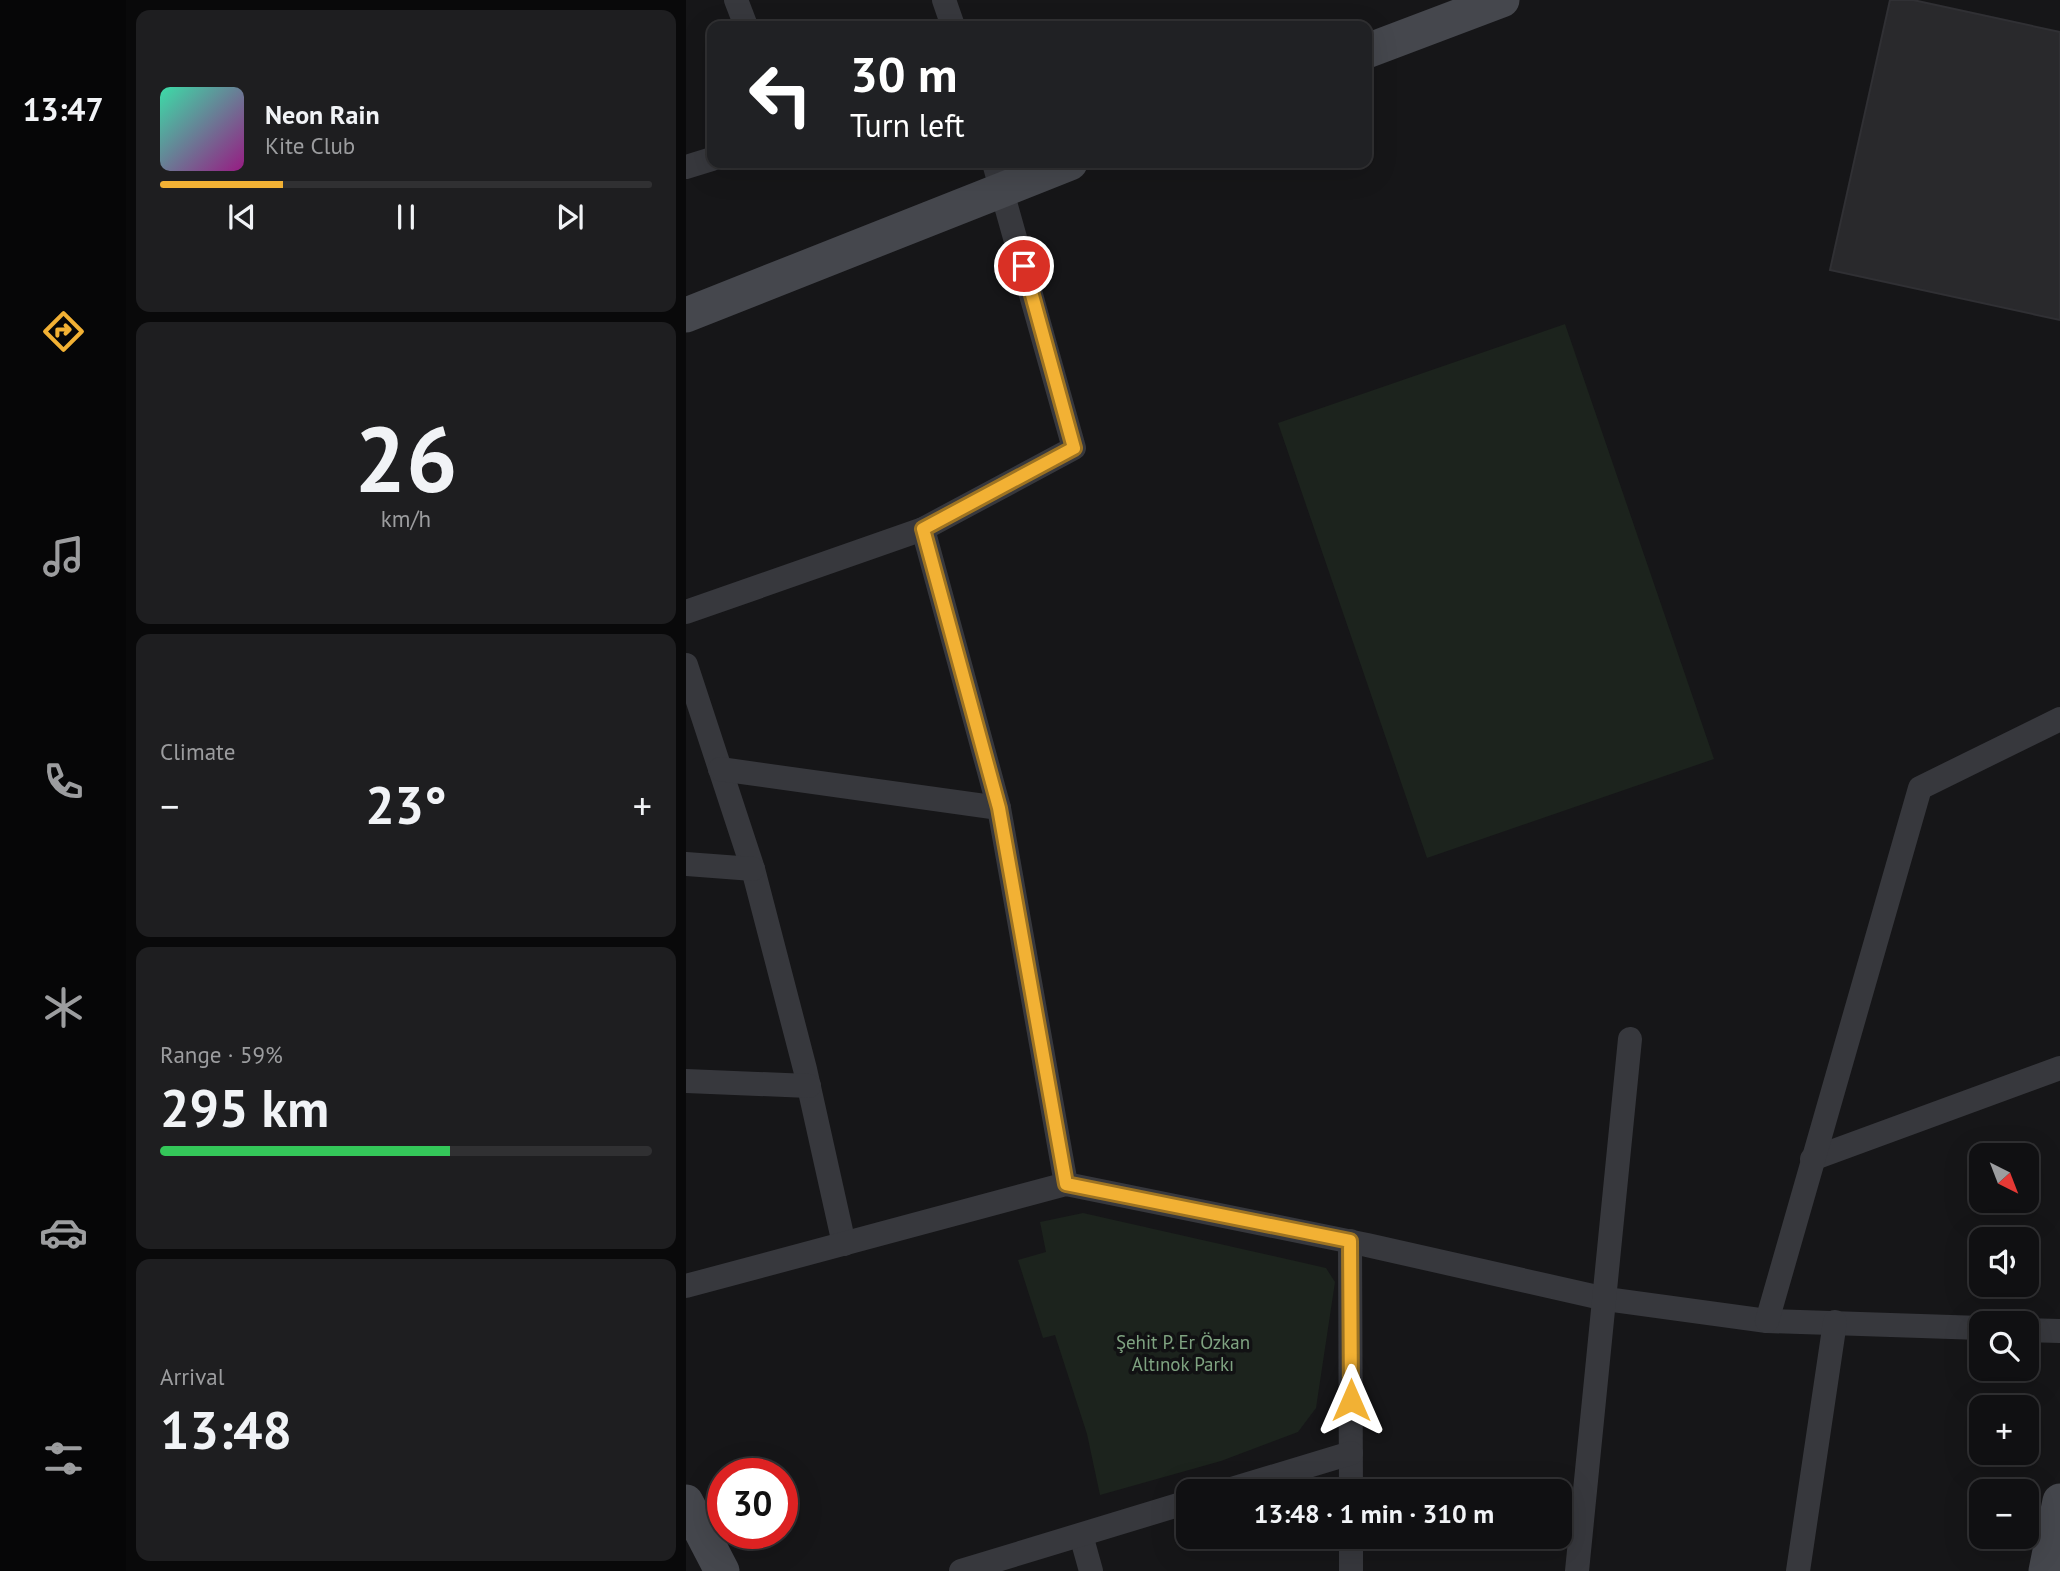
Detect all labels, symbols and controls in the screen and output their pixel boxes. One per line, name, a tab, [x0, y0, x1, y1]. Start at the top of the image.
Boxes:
text: 30 m	[850, 42, 957, 106]
icon: left	[735, 49, 826, 140]
text: 13:47	[22, 88, 104, 130]
text: Neon Rain	[265, 98, 380, 131]
text: Turn left	[850, 104, 965, 146]
text: Kite Club	[265, 131, 355, 160]
icon: previous	[223, 198, 261, 236]
icon: pause	[387, 198, 425, 236]
icon: next	[551, 198, 589, 236]
pin	[994, 236, 1054, 296]
icon: arrive	[1005, 247, 1043, 285]
icon: directions	[39, 307, 88, 356]
text: 26	[354, 399, 458, 517]
text: km/h	[381, 504, 431, 533]
icon: music	[39, 532, 88, 581]
text: Climate	[160, 737, 235, 766]
icon: phone	[39, 757, 88, 806]
text: 23°	[365, 771, 447, 838]
text: −	[160, 781, 179, 830]
text: +	[633, 781, 652, 830]
icon: climate	[39, 983, 88, 1032]
text: Range · 59%	[160, 1040, 283, 1069]
text: 295 km	[160, 1074, 329, 1141]
north arrow	[1969, 1143, 2039, 1213]
map controls	[1969, 1143, 2039, 1549]
icon: car	[39, 1208, 88, 1257]
button: sound	[1969, 1227, 2039, 1297]
button: search	[1969, 1311, 2039, 1381]
park label: Şehit P. Er Özkan Altınok Parkı	[1116, 1330, 1250, 1376]
text: Arrival	[160, 1362, 224, 1391]
position arrow	[1314, 1363, 1388, 1437]
button: +	[1969, 1395, 2039, 1465]
text: 13:48	[160, 1396, 292, 1463]
icon: filters	[39, 1434, 88, 1483]
speed limit sign: 30	[707, 1458, 798, 1549]
button: −	[1969, 1479, 2039, 1549]
text: 13:48 · 1 min · 310 m	[1254, 1497, 1494, 1530]

